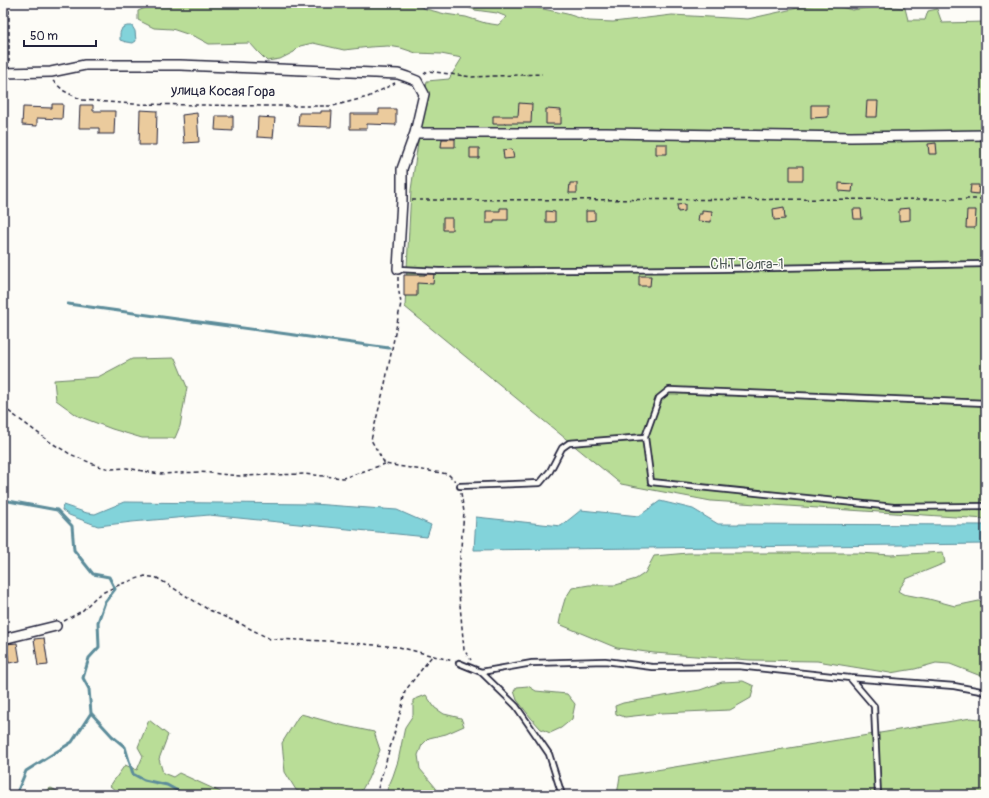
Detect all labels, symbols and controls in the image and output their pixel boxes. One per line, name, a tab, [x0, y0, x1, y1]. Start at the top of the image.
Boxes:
scale bar	[24, 22, 96, 48]
text: 50 m	[30, 29, 58, 44]
street label: улица Косая Гора	[170, 82, 275, 100]
park label: СНТ Толга-1	[710, 256, 784, 273]

